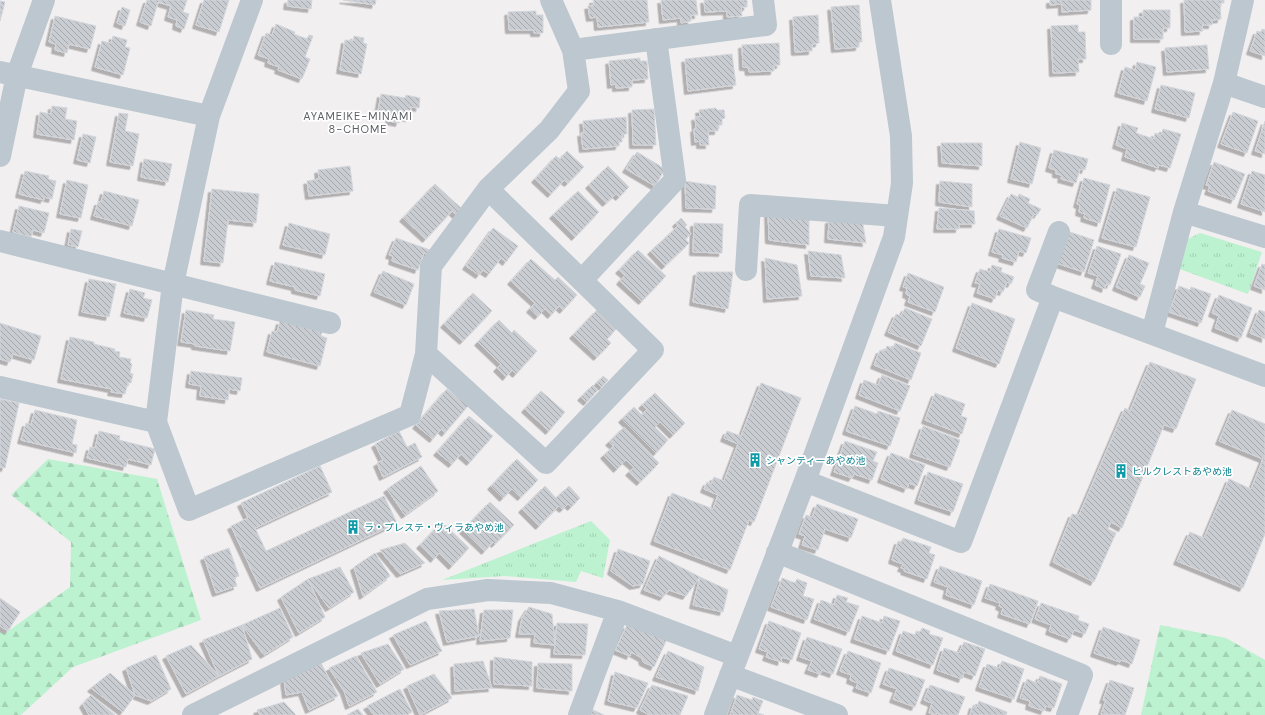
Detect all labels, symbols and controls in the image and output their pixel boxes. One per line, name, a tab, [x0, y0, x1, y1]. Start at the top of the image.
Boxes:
district label: AYAMEIKE-MINAMI 8-CHOME	[303, 109, 413, 136]
building icon: シャンティーあやめ池	[747, 452, 763, 468]
place label: シャンティーあやめ池	[766, 454, 865, 467]
building icon: ヒルクレストあやめ池	[1113, 463, 1129, 479]
place label: ヒルクレストあやめ池	[1132, 465, 1232, 478]
building icon: ラ・プレステ・ヴィラあやめ池	[345, 519, 361, 535]
place label: ラ・プレステ・ヴィラあやめ池	[364, 521, 504, 534]

